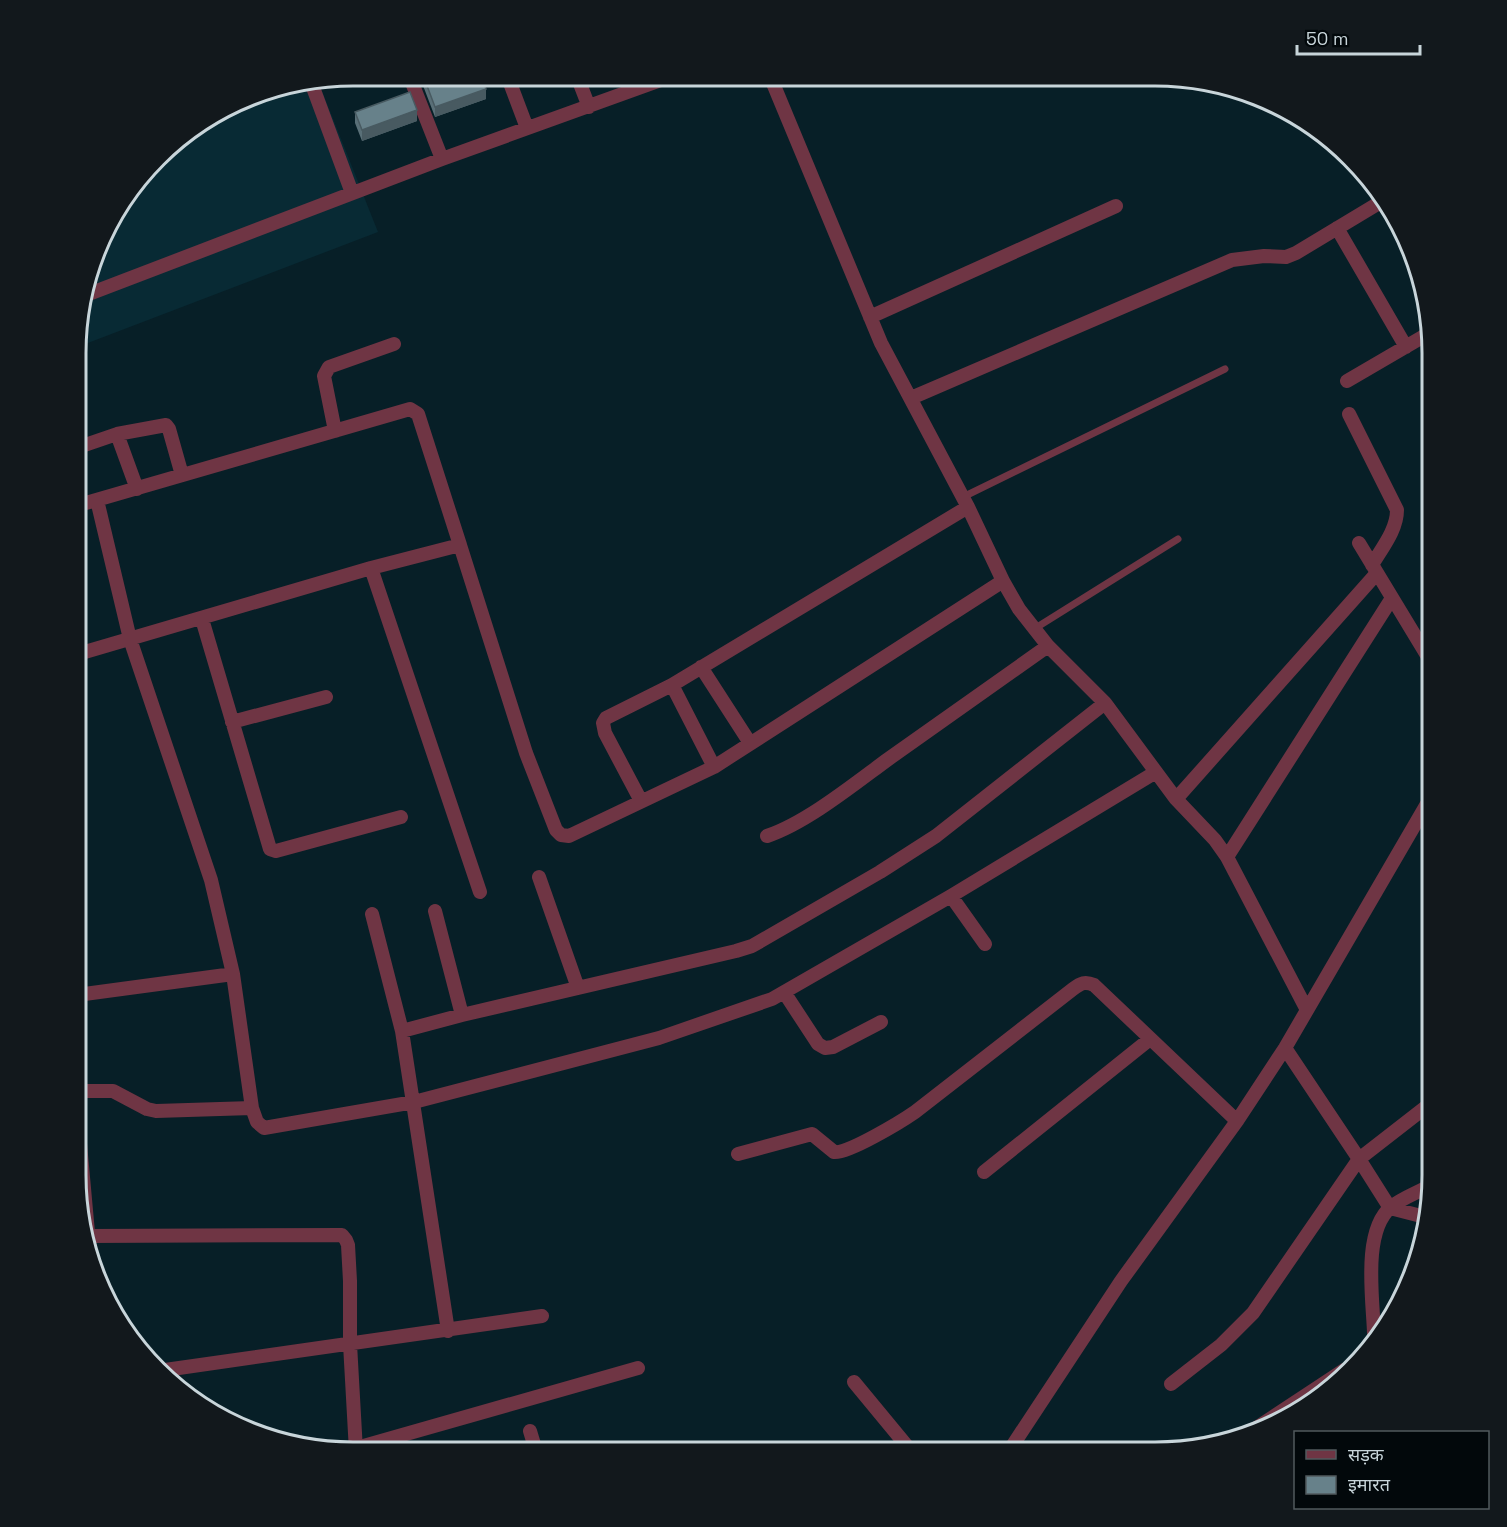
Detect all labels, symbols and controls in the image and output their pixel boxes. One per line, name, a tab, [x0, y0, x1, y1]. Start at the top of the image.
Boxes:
scale bar	[1297, 18, 1420, 56]
text: 50 m	[1306, 27, 1348, 50]
legend	[1294, 1431, 1489, 1509]
text: सड़क	[1348, 1443, 1385, 1466]
text: इमारत	[1348, 1473, 1391, 1496]

